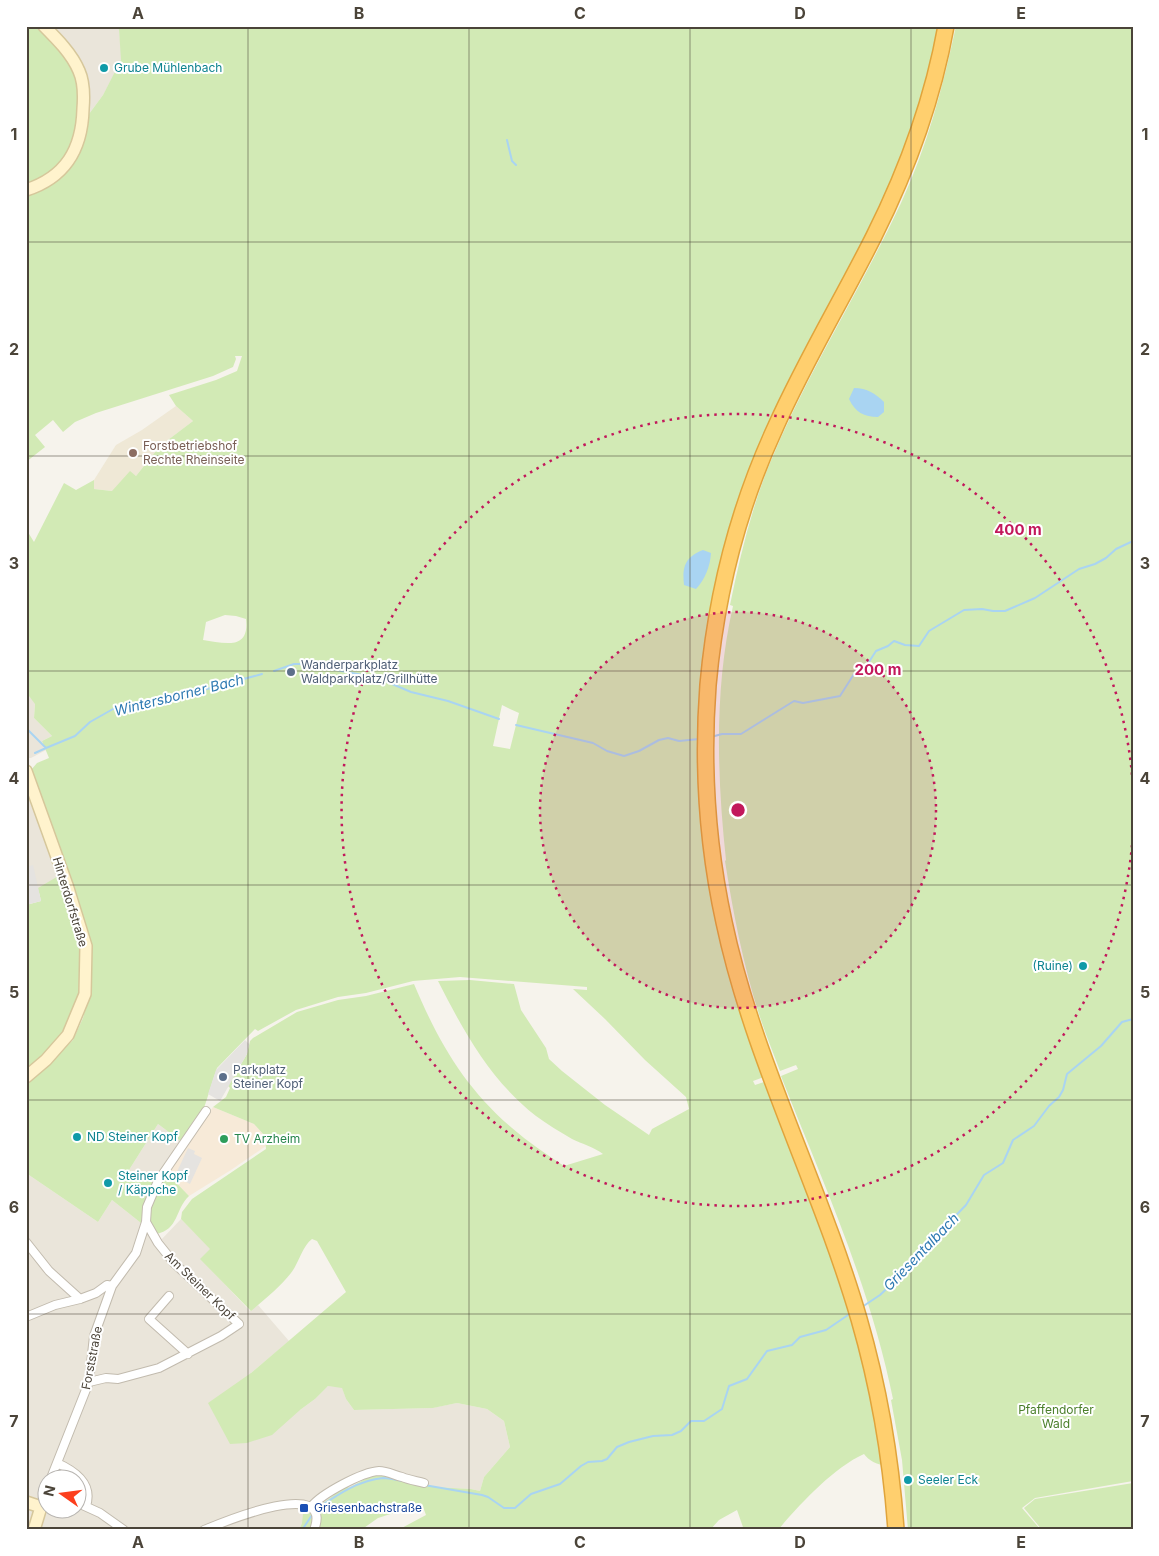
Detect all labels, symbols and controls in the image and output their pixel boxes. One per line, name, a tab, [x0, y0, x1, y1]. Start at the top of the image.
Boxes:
text: A	[132, 3, 144, 23]
text: B	[354, 3, 364, 23]
text: C	[574, 3, 586, 23]
text: D	[794, 3, 806, 23]
text: E	[1016, 3, 1026, 23]
place label: Grube Mühlenbach	[114, 60, 222, 75]
marker: Grube Mühlenbach	[98, 62, 110, 74]
text: 1	[11, 124, 17, 144]
text: 1	[1142, 124, 1148, 144]
text: 2	[9, 339, 19, 359]
text: 2	[1140, 339, 1150, 359]
place label: Forstbetriebshof Rechte Rheinseite	[143, 438, 245, 467]
marker: Forstbetriebshof Rechte Rheinseite	[127, 447, 139, 459]
text: 400 m	[994, 520, 1042, 539]
text: 3	[9, 553, 19, 573]
text: 3	[1140, 553, 1150, 573]
place label: Wanderparkplatz Waldparkplatz/Grillhütte	[301, 657, 438, 686]
text: 200 m	[855, 660, 901, 679]
marker: Wanderparkplatz Waldparkplatz/Grillhütte	[285, 666, 297, 678]
water label: Wintersborner Bach	[112, 670, 245, 719]
text: 4	[9, 768, 20, 788]
text: 4	[1140, 768, 1151, 788]
centre of rings	[729, 801, 747, 819]
street label: Hinterdorfstraße	[50, 855, 91, 949]
place label: (Ruine)	[1033, 958, 1073, 973]
marker: (Ruine)	[1077, 960, 1089, 972]
text: 5	[9, 982, 19, 1002]
text: 5	[1140, 982, 1150, 1002]
place label: Parkplatz Steiner Kopf	[233, 1062, 304, 1091]
marker: Parkplatz Steiner Kopf	[217, 1071, 229, 1083]
place label: ND Steiner Kopf	[87, 1129, 179, 1144]
marker: ND Steiner Kopf	[71, 1131, 83, 1143]
place label: TV Arzheim	[234, 1131, 300, 1146]
marker: TV Arzheim	[218, 1133, 230, 1145]
place label: Steiner Kopf / Käppche	[118, 1168, 189, 1197]
marker: Steiner Kopf / Käppche	[102, 1177, 114, 1189]
text: 6	[9, 1197, 19, 1217]
text: 6	[1140, 1197, 1150, 1217]
water label: Griesentalbach	[879, 1209, 962, 1294]
street label: Am Steiner Kopf	[162, 1248, 239, 1323]
street label: Forststraße	[78, 1325, 105, 1391]
park label: Pfaffendorfer Wald	[1018, 1402, 1094, 1431]
text: 7	[9, 1411, 19, 1431]
text: 7	[1140, 1411, 1150, 1431]
north arrow	[38, 1468, 88, 1518]
place label: Seeler Eck	[918, 1472, 979, 1487]
marker: Seeler Eck	[902, 1474, 914, 1486]
text: N	[39, 1484, 58, 1498]
place label: Griesenbachstraße	[314, 1500, 422, 1515]
marker: Griesenbachstraße	[298, 1502, 310, 1514]
text: A	[132, 1532, 144, 1552]
text: B	[354, 1532, 364, 1552]
text: C	[574, 1532, 586, 1552]
text: D	[794, 1532, 806, 1552]
text: E	[1016, 1532, 1026, 1552]

